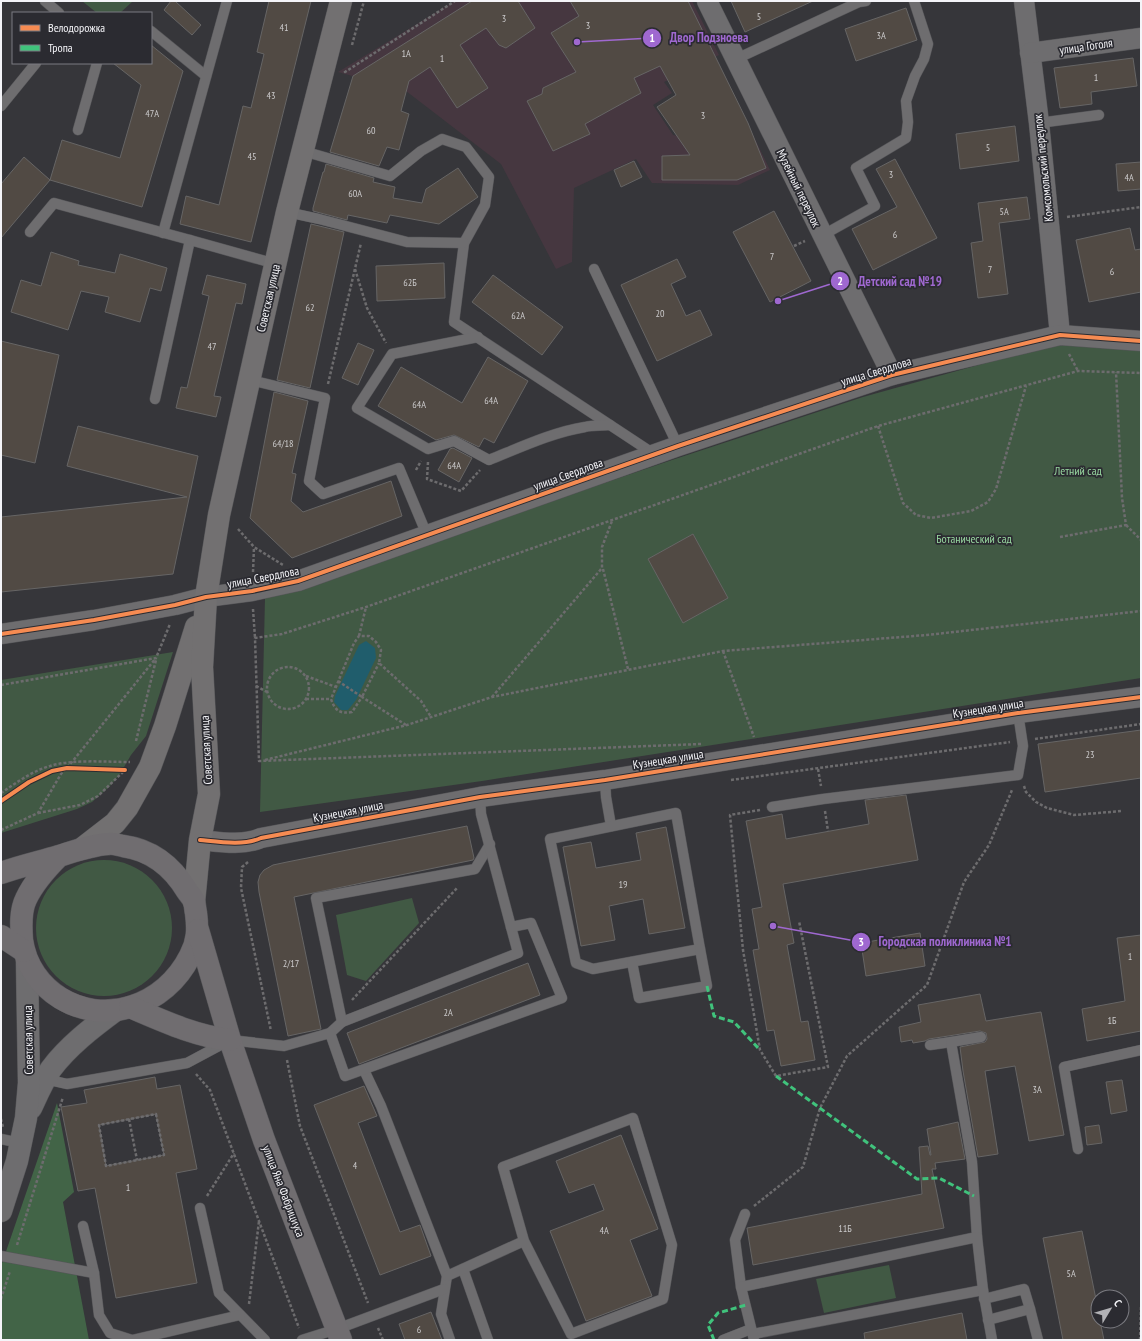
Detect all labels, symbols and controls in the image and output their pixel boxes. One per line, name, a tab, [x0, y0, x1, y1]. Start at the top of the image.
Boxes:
house number: 5	[757, 10, 761, 23]
legend	[12, 12, 152, 64]
house number: 3	[502, 12, 506, 25]
house number: 3	[586, 19, 590, 32]
text: Велодорожка	[48, 20, 105, 35]
house number: 41	[280, 21, 289, 34]
callout: Двор Подзноева	[642, 25, 756, 50]
text: Двор Подзноева	[670, 29, 748, 46]
house number: 3А	[876, 29, 886, 42]
text: 1	[649, 30, 655, 45]
street label: улица Гоголя	[1058, 35, 1114, 57]
text: Тропа	[48, 40, 73, 55]
house number: 1А	[401, 47, 411, 60]
house number: 1	[440, 52, 444, 65]
house number: 1	[1094, 71, 1098, 84]
house number: 43	[267, 89, 276, 102]
house number: 47А	[145, 107, 159, 120]
house number: 3	[701, 109, 705, 122]
street label: Комсомольский переулок	[1030, 113, 1056, 222]
house number: 60	[367, 124, 376, 137]
house number: 5	[986, 141, 990, 154]
street label: Музейный переулок	[774, 146, 825, 230]
house number: 45	[248, 150, 257, 163]
house number: 3	[889, 168, 893, 181]
house number: 4А	[1124, 171, 1134, 184]
house number: 60А	[348, 187, 362, 200]
house number: 5А	[999, 205, 1009, 218]
house number: 6	[893, 228, 898, 241]
house number: 7	[770, 250, 774, 263]
street label: Советская улица	[253, 262, 283, 333]
house number: 7	[988, 263, 992, 276]
house number: 6	[1110, 265, 1115, 278]
callout: Детский сад №19	[830, 269, 949, 294]
text: 2	[837, 273, 843, 288]
text: Детский сад №19	[858, 273, 942, 290]
house number: 62Б	[403, 276, 417, 289]
house number: 62	[306, 301, 315, 314]
house number: 20	[656, 307, 665, 320]
house number: 62А	[511, 309, 525, 322]
house number: 47	[208, 340, 217, 353]
street label: улица Свердлова	[839, 353, 913, 389]
house number: 64А	[484, 394, 498, 407]
house number: 64А	[412, 398, 426, 411]
house number: 64/18	[273, 437, 293, 450]
street label: улица Свердлова	[531, 454, 605, 494]
house number: 64А	[447, 459, 461, 472]
park label: Летний сад	[1053, 463, 1102, 478]
park label: Ботанический сад	[936, 531, 1012, 546]
street label: улица Свердлова	[226, 563, 300, 591]
street label: Кузнецкая улица	[952, 695, 1025, 721]
street label: Советская улица	[197, 715, 215, 785]
street label: Кузнецкая улица	[632, 746, 705, 772]
house number: 23	[1086, 748, 1095, 761]
street label: Кузнецкая улица	[312, 797, 385, 825]
house number: 19	[619, 878, 628, 891]
callout: Городская поликлиника №1	[851, 929, 1020, 954]
text: Городская поликлиника №1	[878, 933, 1012, 950]
text: 3	[858, 934, 864, 949]
house number: 1	[1128, 950, 1132, 963]
house number: 2/17	[283, 957, 299, 970]
street label: Советская улица	[20, 1005, 36, 1075]
house number: 2А	[443, 1006, 453, 1019]
house number: 1Б	[1108, 1014, 1117, 1027]
house number: 3А	[1032, 1083, 1042, 1096]
street label: улица Яна Фабрициуса	[260, 1143, 309, 1239]
house number: 4	[353, 1159, 358, 1172]
house number: 1	[126, 1181, 130, 1194]
house number: 11Б	[838, 1222, 852, 1235]
house number: 4А	[599, 1224, 609, 1237]
house number: 5А	[1066, 1267, 1076, 1280]
north arrow	[1090, 1289, 1130, 1329]
text: С	[1111, 1297, 1125, 1309]
house number: 6	[417, 1323, 422, 1336]

